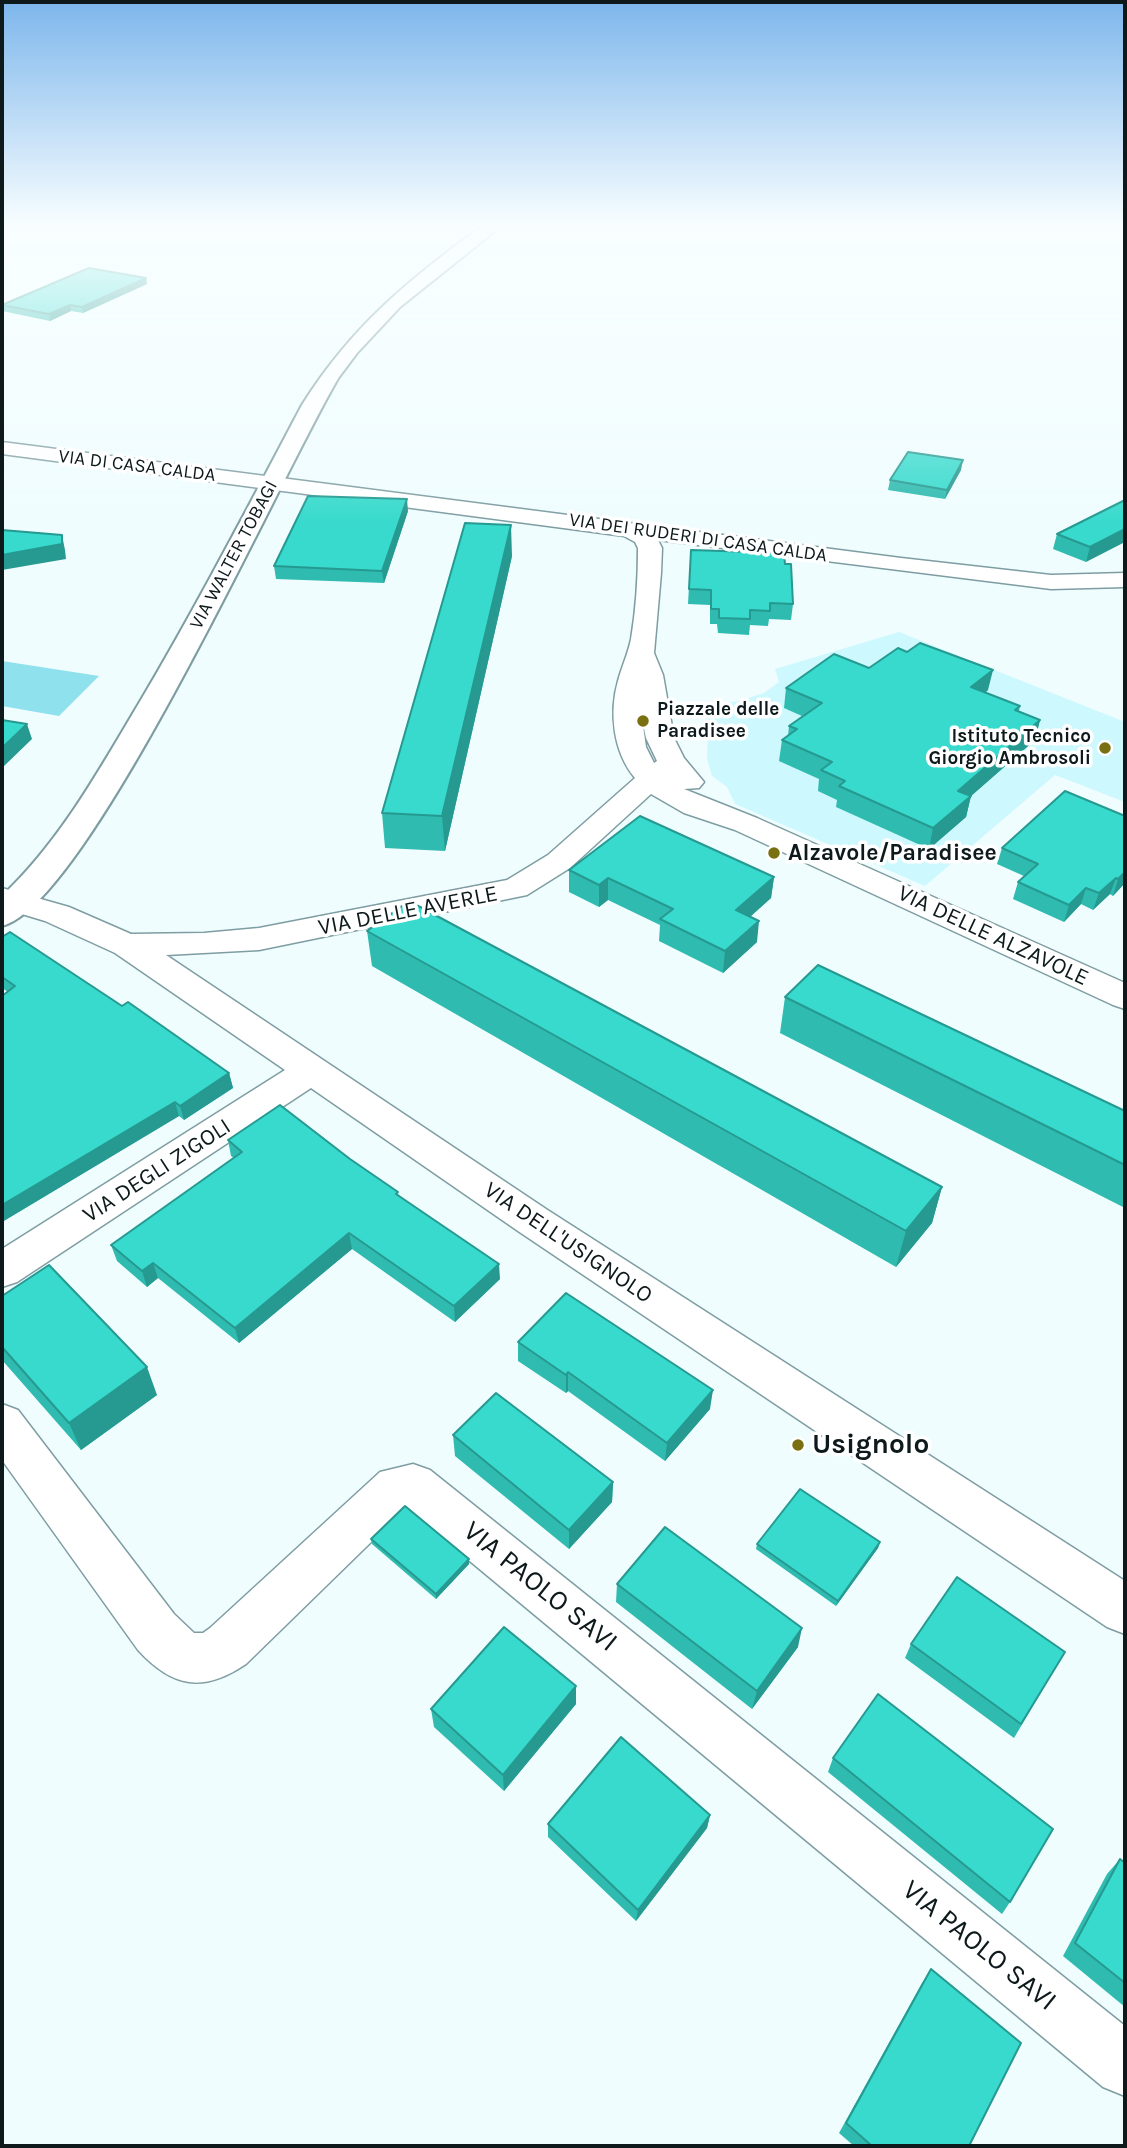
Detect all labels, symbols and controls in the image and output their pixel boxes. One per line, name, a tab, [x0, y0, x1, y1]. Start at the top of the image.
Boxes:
street label: VIA DI CASA CALDA	[57, 445, 217, 487]
street label: VIA WALTER TOBAGI	[185, 477, 283, 633]
street label: VIA DEI RUDERI DI CASA CALDA	[568, 509, 828, 567]
place label: Piazzale delle Paradisee	[657, 699, 779, 743]
marker: Piazzale delle Paradisee	[635, 713, 651, 729]
place label: Istituto Tecnico Giorgio Ambrosoli	[928, 726, 1091, 770]
marker: Istituto Tecnico Giorgio Ambrosoli	[1097, 740, 1113, 756]
place label: Alzavole/Paradisee	[788, 839, 997, 867]
marker: Alzavole/Paradisee	[766, 845, 782, 861]
street label: VIA DELLE AVERLE	[316, 880, 500, 942]
street label: VIA DELLE ALZAVOLE	[893, 880, 1093, 992]
street label: VIA DEGLI ZIGOLI	[78, 1113, 236, 1229]
street label: VIA DELL'USIGNOLO	[479, 1176, 657, 1310]
place label: Usignolo	[812, 1428, 929, 1462]
marker: Usignolo	[790, 1437, 806, 1453]
street label: VIA PAOLO SAVI	[456, 1515, 624, 1659]
street label: VIA PAOLO SAVI	[895, 1874, 1063, 2018]

